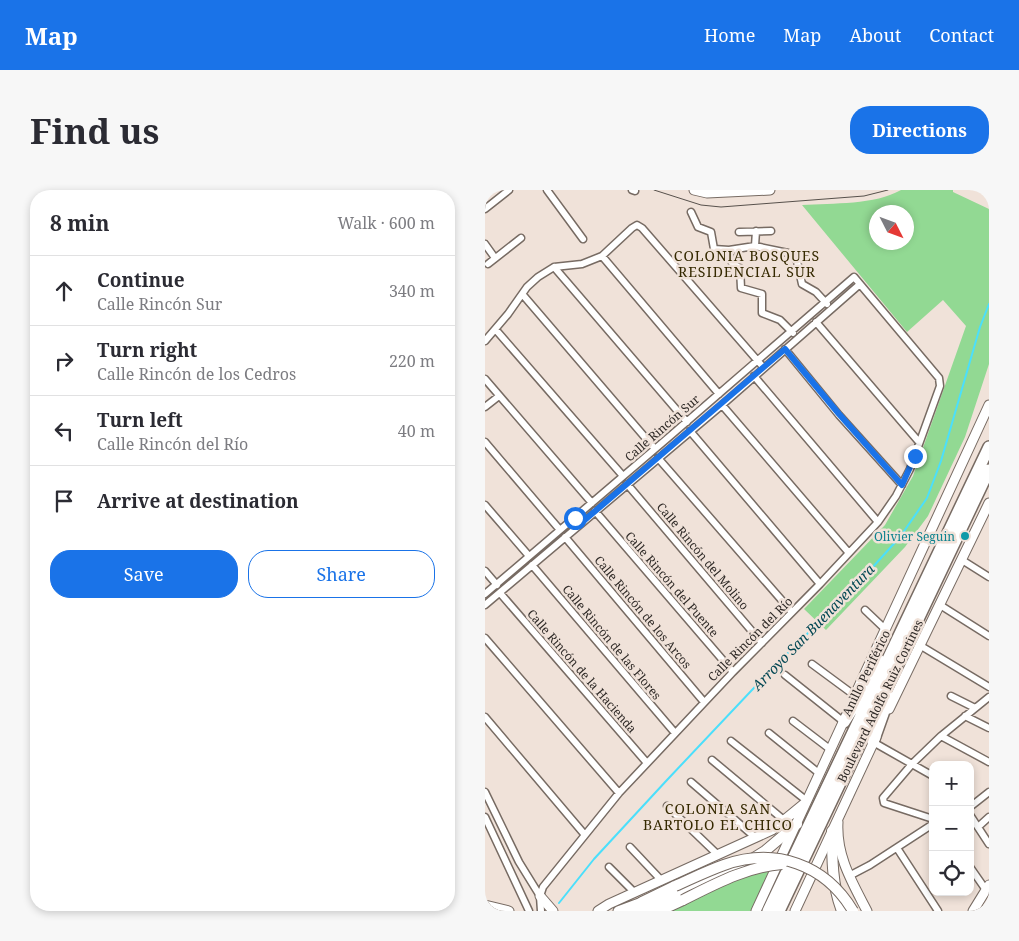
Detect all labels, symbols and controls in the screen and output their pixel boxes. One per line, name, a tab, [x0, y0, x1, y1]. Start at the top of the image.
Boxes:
text: Map	[25, 19, 78, 52]
text: Home	[704, 23, 755, 47]
text: Map	[783, 23, 821, 47]
text: About	[849, 23, 901, 47]
text: Contact	[929, 23, 994, 47]
button: Directions	[850, 106, 989, 154]
text: Find us	[30, 107, 159, 154]
north arrow	[869, 205, 914, 250]
text: 8 min	[50, 209, 109, 237]
text: Walk · 600 m	[338, 212, 435, 234]
district label: COLONIA BOSQUES RESIDENCIAL SUR	[674, 246, 820, 281]
text: Continue	[97, 267, 185, 293]
icon: ahead	[50, 277, 78, 305]
text: 340 m	[389, 280, 435, 302]
text: Calle Rincón Sur	[97, 293, 222, 315]
text: Turn right	[97, 337, 197, 363]
icon: right	[50, 347, 78, 375]
text: 220 m	[389, 350, 435, 372]
text: Calle Rincón de los Cedros	[97, 363, 296, 385]
street label: Calle Rincón Sur	[621, 391, 703, 465]
text: Turn left	[97, 407, 183, 433]
icon: left	[50, 417, 78, 445]
text: 40 m	[398, 420, 435, 442]
text: Calle Rincón del Río	[97, 433, 248, 455]
route end	[904, 445, 927, 468]
icon: arrive	[50, 487, 78, 515]
text: Arrive at destination	[97, 488, 299, 514]
street label: Calle Rincón del Molino	[653, 499, 753, 613]
route start	[564, 507, 587, 530]
street label: Calle Rincón del Puente	[621, 528, 723, 640]
place label: Olivier Seguin	[874, 528, 955, 545]
marker: Olivier Seguin	[959, 530, 971, 542]
button: Save	[50, 550, 238, 598]
button: Share	[248, 550, 435, 598]
street label: Calle Rincón de los Arcos	[591, 552, 695, 672]
water label: Arroyo San Buenaventura	[747, 559, 879, 695]
street label: Calle Rincón de las Flores	[559, 581, 665, 703]
street label: Calle Rincón del Río	[704, 593, 796, 685]
street label: Calle Rincón de la Hacienda	[523, 605, 641, 737]
street label: Boulevard Adolfo Ruiz Cortines	[833, 617, 927, 785]
street label: Anillo Periférico	[838, 627, 894, 719]
map controls	[929, 761, 974, 896]
button: +	[929, 761, 974, 806]
district label: COLONIA SAN BARTOLO EL CHICO	[643, 799, 793, 834]
button: −	[929, 806, 974, 851]
button: locate	[929, 851, 974, 896]

